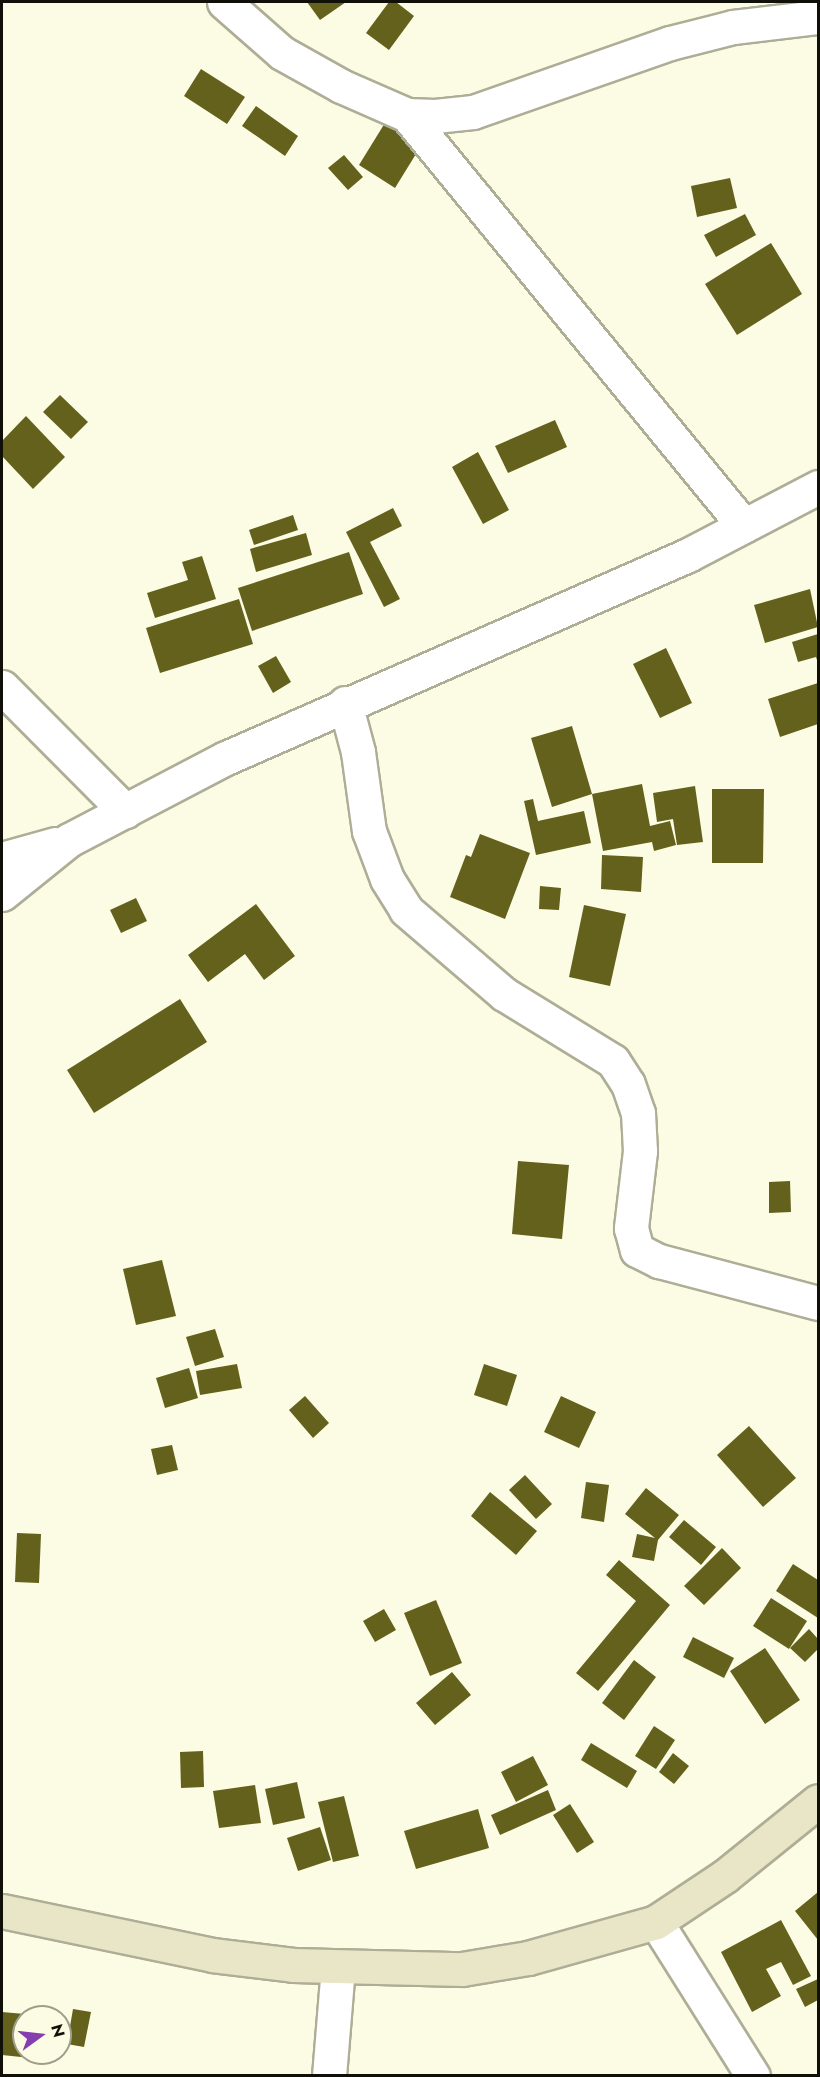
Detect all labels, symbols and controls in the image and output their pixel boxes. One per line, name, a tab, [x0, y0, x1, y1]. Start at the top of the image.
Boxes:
north arrow	[12, 2005, 72, 2065]
text: N	[45, 2022, 71, 2040]

